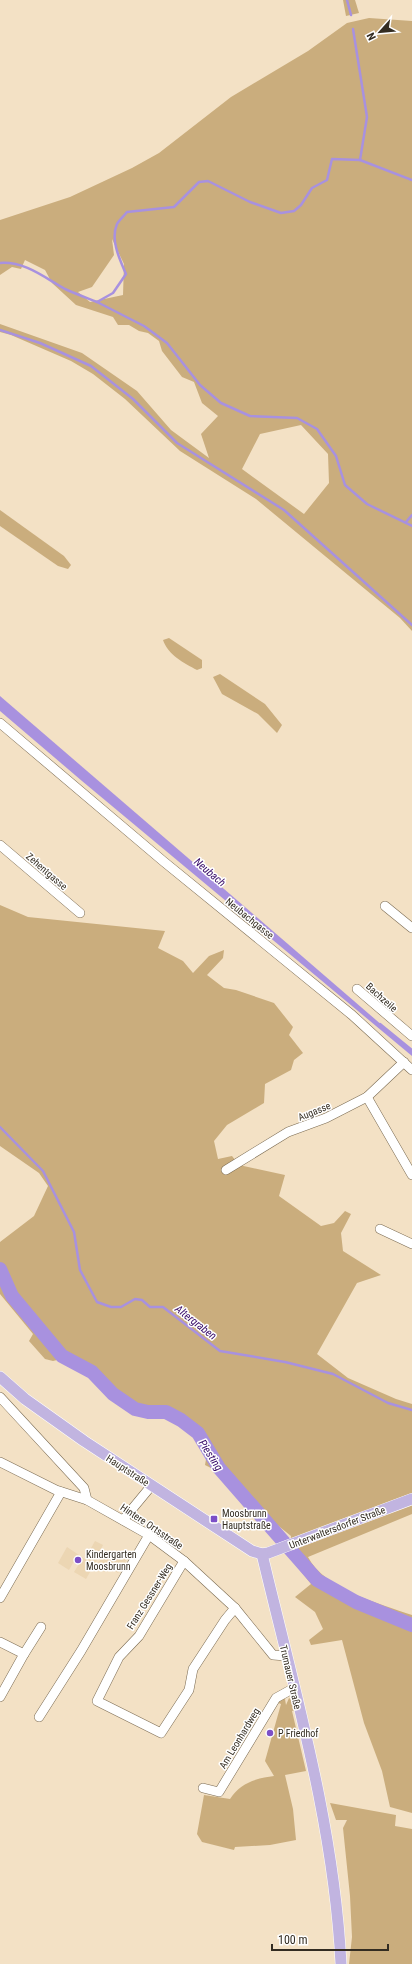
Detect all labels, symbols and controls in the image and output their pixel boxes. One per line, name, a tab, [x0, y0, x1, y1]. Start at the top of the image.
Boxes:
north arrow	[360, 12, 400, 52]
text: N	[364, 30, 379, 42]
street label: Zehentgasse	[24, 851, 70, 892]
water label: Neubach	[191, 855, 228, 889]
street label: Neubachgasse	[224, 896, 276, 941]
street label: Bachzeile	[364, 981, 400, 1014]
street label: Augasse	[296, 1100, 332, 1123]
water label: Altergraben	[172, 1302, 219, 1343]
water label: Piesting	[196, 1437, 226, 1474]
street label: Hauptstraße	[104, 1453, 151, 1488]
street label: Hintere Ortsstraße	[118, 1501, 185, 1552]
street label: Unterwaltersdorfer Straße	[288, 1504, 387, 1551]
place label: Moosbrunn Hauptstraße	[222, 1508, 271, 1531]
marker: Moosbrunn Hauptstraße	[209, 1514, 219, 1524]
place label: Kindergarten Moosbrunn	[86, 1549, 137, 1572]
marker: Kindergarten Moosbrunn	[73, 1555, 83, 1565]
street label: Franz Gessner-Weg	[125, 1561, 174, 1631]
street label: Trumauer Straße	[278, 1644, 303, 1711]
street label: Am Leonhardweg	[217, 1706, 262, 1770]
marker: P Friedhof	[265, 1728, 275, 1738]
place label: P Friedhof	[278, 1728, 319, 1739]
scale bar	[272, 1926, 388, 1952]
text: 100 m	[278, 1933, 308, 1947]

